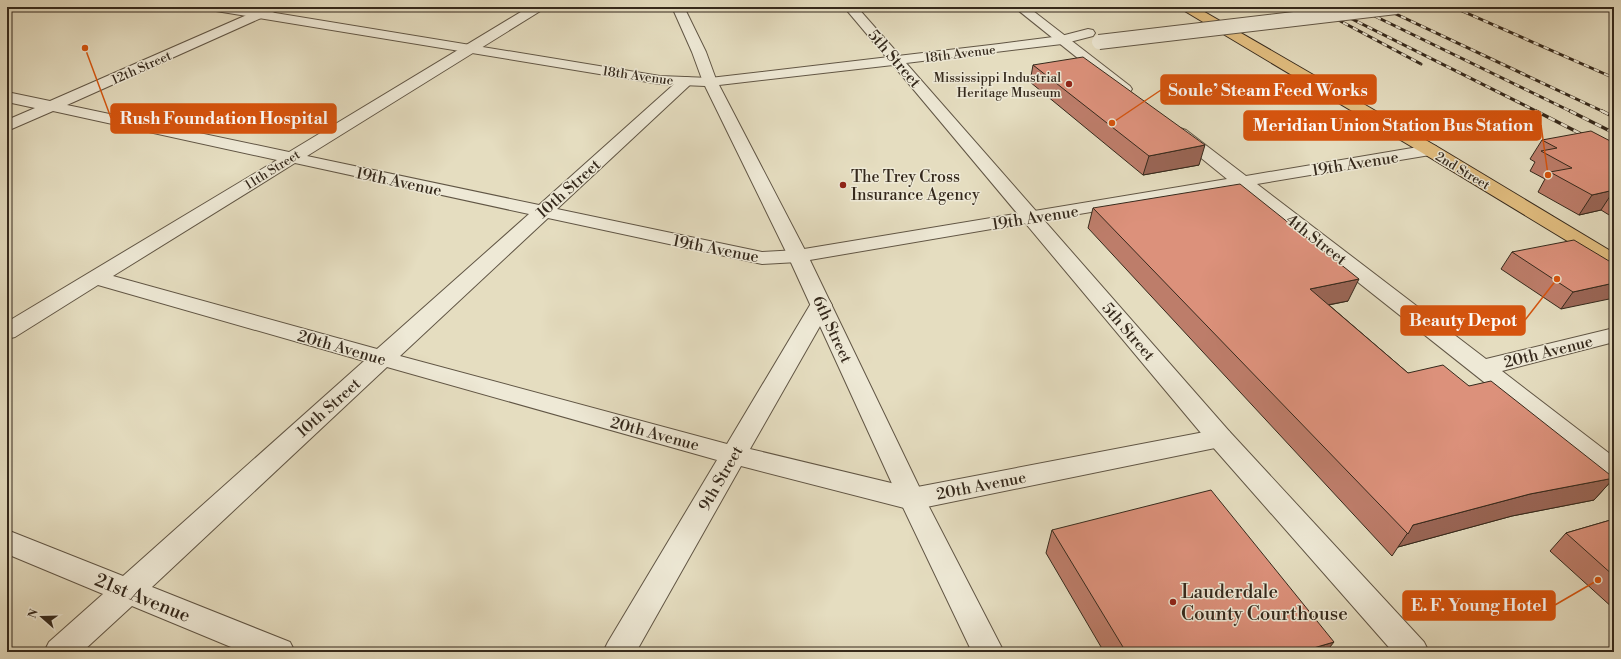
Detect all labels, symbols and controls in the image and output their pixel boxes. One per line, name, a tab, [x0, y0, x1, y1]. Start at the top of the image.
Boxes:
street label: 5th Street	[863, 25, 925, 92]
street label: 18th Avenue	[924, 42, 997, 66]
street label: 12th Street	[109, 47, 174, 88]
street label: 18th Avenue	[601, 63, 675, 89]
place label: Mississippi Industrial Heritage Museum	[933, 70, 1062, 101]
callout: Soule’ Steam Feed Works	[1161, 75, 1376, 104]
marker: Mississippi Industrial Heritage Museum	[1064, 79, 1074, 89]
text: Soule’ Steam Feed Works	[1168, 80, 1368, 102]
callout: Rush Foundation Hospital	[111, 104, 336, 133]
text: Rush Foundation Hospital	[120, 108, 329, 130]
callout: Meridian Union Station Bus Station	[1244, 111, 1541, 140]
text: Meridian Union Station Bus Station	[1253, 115, 1534, 137]
street label: 11th Street	[242, 146, 303, 193]
street label: 19th Avenue	[1310, 147, 1400, 181]
street label: 2nd Street	[1432, 148, 1493, 194]
street label: 10th Street	[533, 155, 605, 223]
street label: 19th Avenue	[354, 163, 444, 201]
place label: The Trey Cross Insurance Agency	[851, 167, 980, 205]
marker: The Trey Cross Insurance Agency	[838, 180, 848, 190]
street label: 19th Avenue	[990, 201, 1080, 235]
street label: 4th Street	[1282, 210, 1351, 270]
street label: 19th Avenue	[671, 231, 761, 267]
street label: 6th Street	[808, 293, 856, 367]
street label: 5th Street	[1097, 298, 1159, 365]
callout: Beauty Depot	[1401, 306, 1525, 335]
text: Beauty Depot	[1409, 310, 1518, 332]
street label: 20th Avenue	[295, 326, 388, 370]
street label: 20th Avenue	[1502, 331, 1595, 373]
street label: 10th Street	[293, 374, 365, 442]
street label: 20th Avenue	[608, 413, 701, 455]
street label: 9th Street	[694, 442, 748, 515]
street label: 20th Avenue	[935, 467, 1028, 504]
street label: 21st Avenue	[91, 568, 194, 628]
place label: Lauderdale County Courthouse	[1181, 580, 1348, 626]
callout: E. F. Young Hotel	[1403, 591, 1555, 620]
text: E. F. Young Hotel	[1411, 595, 1548, 617]
north arrow	[22, 597, 62, 637]
marker: Lauderdale County Courthouse	[1168, 597, 1178, 607]
text: N	[25, 607, 42, 620]

